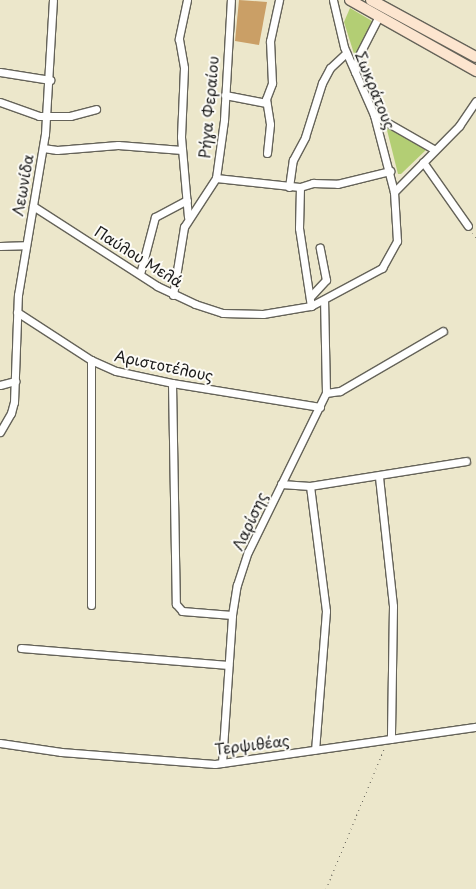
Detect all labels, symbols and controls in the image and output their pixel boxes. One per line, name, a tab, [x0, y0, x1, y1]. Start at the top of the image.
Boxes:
street label: Σωκράτους	[352, 49, 400, 131]
street label: Ρήγα Φεραίου	[195, 55, 221, 159]
street label: Λεωνίδα	[8, 153, 36, 217]
street label: Παύλου Μελά	[92, 222, 186, 290]
street label: Αριστοτέλους	[113, 346, 215, 384]
street label: Λαρίσης	[228, 489, 270, 553]
street label: Τερψιθέας	[213, 730, 291, 758]

